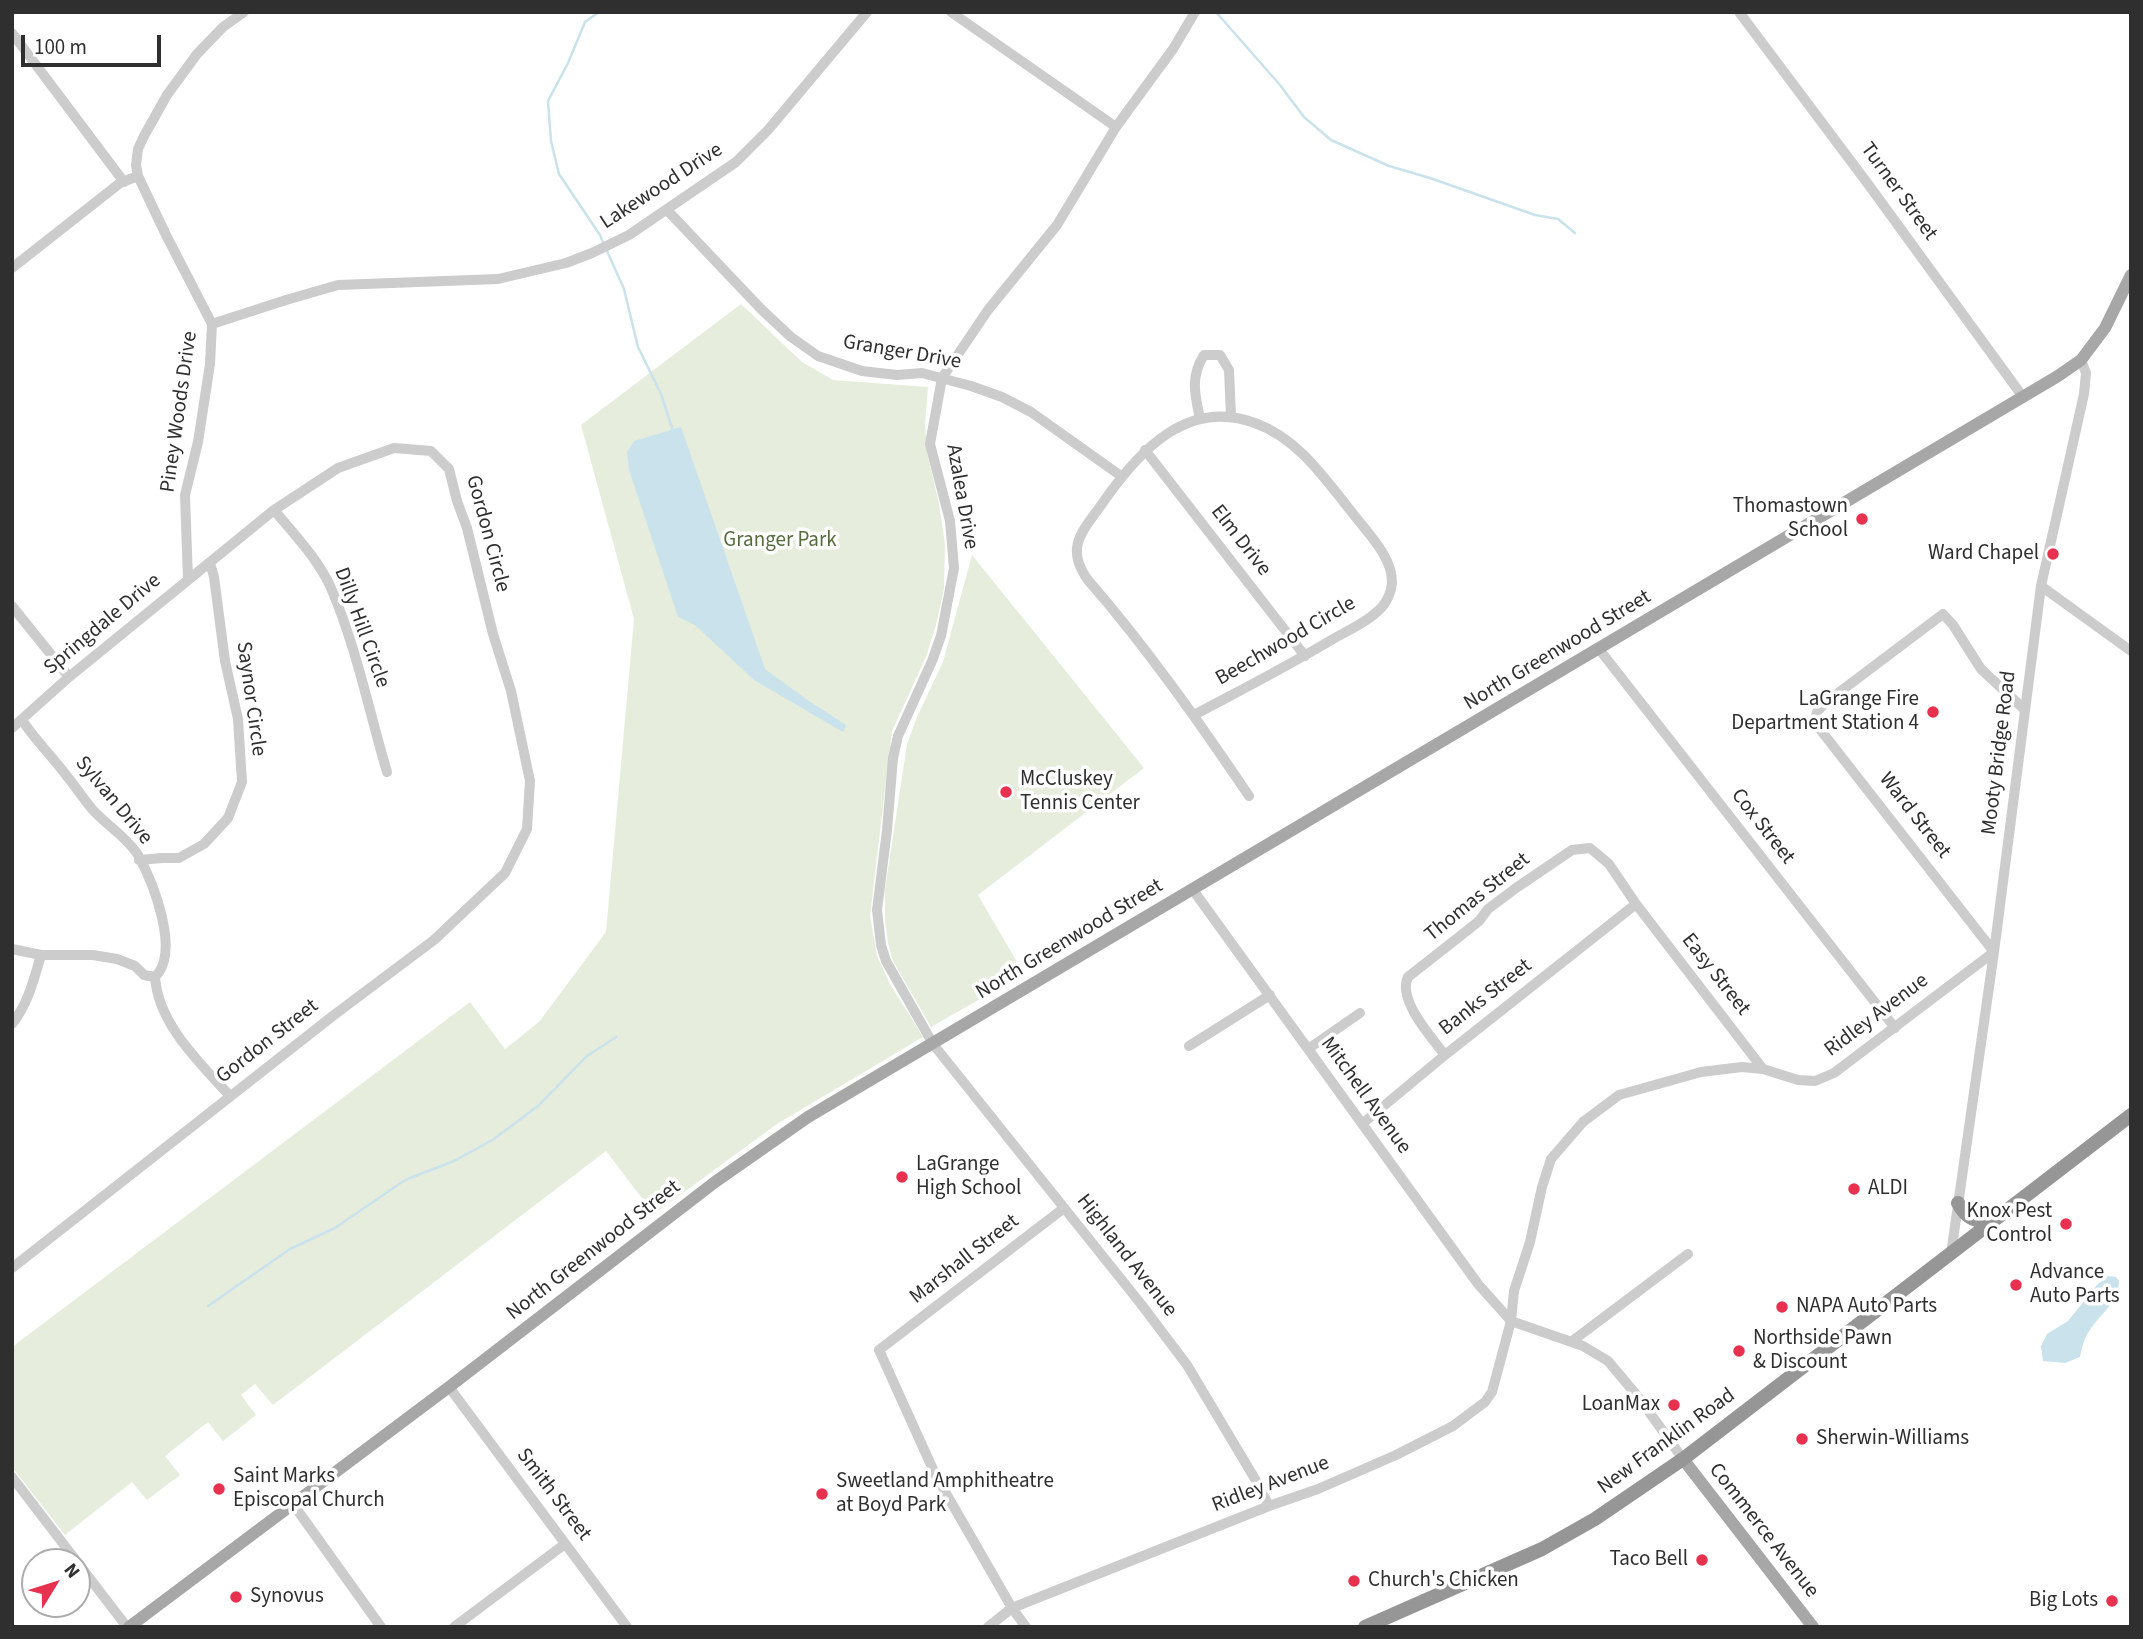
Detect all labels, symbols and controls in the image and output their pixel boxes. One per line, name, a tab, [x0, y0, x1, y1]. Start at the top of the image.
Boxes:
scale bar	[24, 21, 164, 65]
text: 100 m	[34, 32, 87, 62]
street label: Lakewood Drive	[596, 138, 728, 236]
street label: Turner Street	[1854, 138, 1942, 246]
street label: Piney Woods Drive	[156, 330, 204, 494]
street label: Granger Drive	[841, 330, 963, 376]
street label: Azalea Drive	[939, 443, 983, 551]
street label: Gordon Circle	[459, 473, 515, 595]
place label: Thomastown School	[1733, 494, 1848, 544]
street label: Elm Drive	[1204, 500, 1276, 582]
marker: Thomastown School	[1854, 511, 1870, 527]
park label: Granger Park	[723, 528, 837, 554]
place label: Ward Chapel	[1928, 541, 2039, 567]
marker: Ward Chapel	[2045, 546, 2061, 562]
street label: Dilly Hill Circle	[328, 564, 394, 692]
street label: Springdale Drive	[39, 569, 167, 681]
street label: North Greenwood Street	[1460, 585, 1656, 717]
street label: Beechwood Circle	[1212, 592, 1360, 692]
street label: Saynor Circle	[229, 640, 271, 758]
street label: Mooty Bridge Road	[1977, 669, 2023, 837]
place label: LaGrange Fire Department Station 4	[1731, 687, 1919, 737]
marker: LaGrange Fire Department Station 4	[1925, 704, 1941, 720]
street label: Sylvan Drive	[69, 752, 157, 850]
place label: McCluskey Tennis Center	[1020, 767, 1140, 817]
street label: Ward Street	[1873, 768, 1955, 864]
marker: McCluskey Tennis Center	[998, 784, 1014, 800]
street label: Cox Street	[1725, 784, 1799, 870]
street label: Thomas Street	[1420, 848, 1536, 948]
street label: North Greenwood Street	[972, 874, 1168, 1006]
street label: Easy Street	[1675, 929, 1755, 1021]
street label: Banks Street	[1435, 954, 1537, 1042]
street label: Ridley Avenue	[1820, 969, 1934, 1063]
street label: Gordon Street	[212, 994, 324, 1090]
street label: Mitchell Avenue	[1314, 1033, 1416, 1159]
place label: LaGrange High School	[916, 1152, 1021, 1202]
marker: LaGrange High School	[894, 1169, 910, 1185]
street label: North Greenwood Street	[502, 1175, 686, 1327]
place label: ALDI	[1868, 1176, 1908, 1202]
marker: ALDI	[1846, 1181, 1862, 1197]
street label: Highland Avenue	[1070, 1190, 1182, 1322]
place label: Knox Pest Control	[1966, 1199, 2052, 1249]
street label: Marshall Street	[905, 1210, 1025, 1310]
marker: Knox Pest Control	[2058, 1216, 2074, 1232]
place label: Advance Auto Parts	[2030, 1260, 2120, 1310]
marker: Advance Auto Parts	[2008, 1277, 2024, 1293]
place label: NAPA Auto Parts	[1796, 1294, 1937, 1320]
marker: NAPA Auto Parts	[1774, 1299, 1790, 1315]
place label: Northside Pawn & Discount	[1753, 1326, 1892, 1376]
marker: Northside Pawn & Discount	[1731, 1343, 1747, 1359]
street label: New Franklin Road	[1593, 1384, 1741, 1500]
place label: LoanMax	[1582, 1392, 1660, 1418]
marker: LoanMax	[1666, 1397, 1682, 1413]
place label: Sherwin-Williams	[1816, 1426, 1969, 1452]
marker: Sherwin-Williams	[1794, 1431, 1810, 1447]
street label: Smith Street	[510, 1444, 596, 1546]
street label: Ridley Avenue	[1209, 1451, 1333, 1519]
street label: Commerce Avenue	[1703, 1459, 1823, 1603]
place label: Saint Marks Episcopal Church	[233, 1464, 385, 1514]
place label: Sweetland Amphitheatre at Boyd Park	[836, 1469, 1054, 1519]
marker: Saint Marks Episcopal Church	[211, 1481, 227, 1497]
marker: Sweetland Amphitheatre at Boyd Park	[814, 1486, 830, 1502]
place label: Taco Bell	[1609, 1547, 1688, 1573]
north arrow	[21, 1548, 91, 1618]
marker: Taco Bell	[1694, 1552, 1710, 1568]
text: N	[57, 1558, 86, 1584]
place label: Church's Chicken	[1368, 1568, 1519, 1594]
marker: Church's Chicken	[1346, 1573, 1362, 1589]
place label: Synovus	[250, 1584, 324, 1610]
place label: Big Lots	[2029, 1588, 2098, 1614]
marker: Synovus	[228, 1589, 244, 1605]
marker: Big Lots	[2104, 1593, 2120, 1609]

